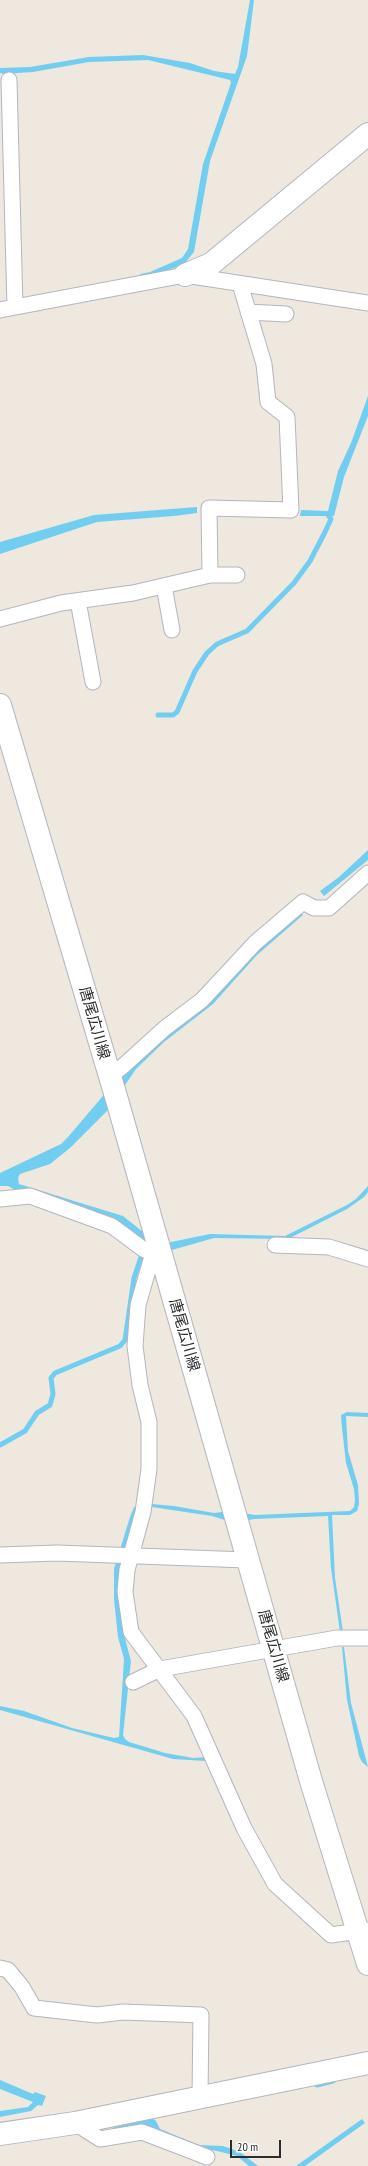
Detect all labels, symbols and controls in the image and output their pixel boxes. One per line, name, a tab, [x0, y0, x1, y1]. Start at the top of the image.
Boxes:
street label: 唐尾広川線	[75, 984, 113, 1062]
street label: 唐尾広川線	[165, 1296, 203, 1374]
street label: 唐尾広川線	[254, 1607, 292, 1685]
scale bar	[232, 2132, 283, 2158]
text: 20 m	[237, 2139, 258, 2154]

